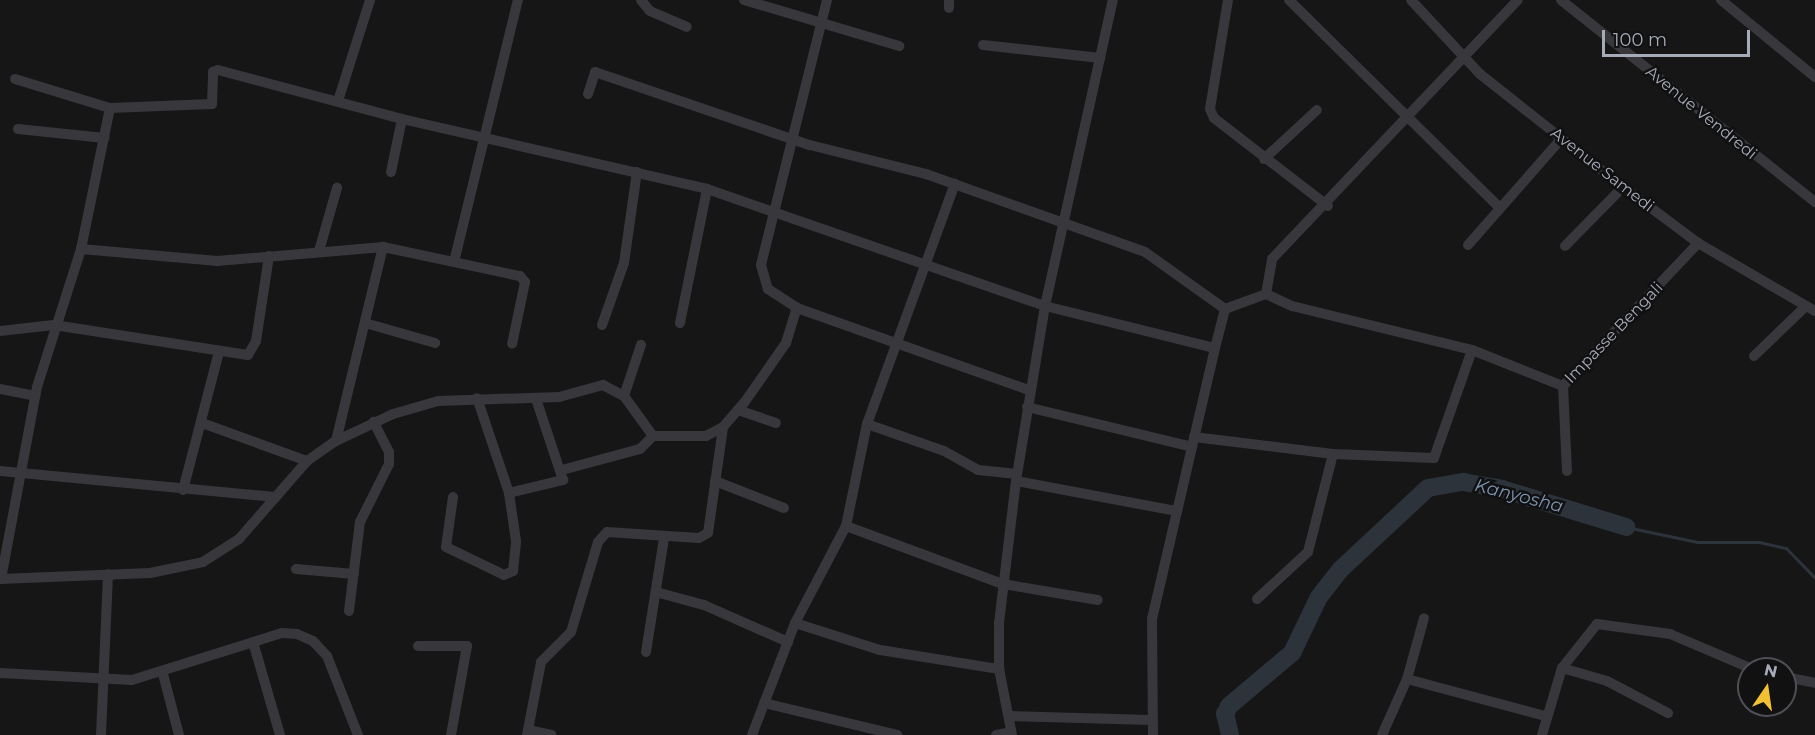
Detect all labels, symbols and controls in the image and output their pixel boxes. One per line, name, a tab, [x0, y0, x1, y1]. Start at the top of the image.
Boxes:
scale bar	[1605, 18, 1754, 56]
text: 100 m	[1613, 29, 1667, 51]
street label: Avenue Vendredi	[1642, 62, 1760, 164]
street label: Avenue Samedi	[1547, 124, 1657, 216]
street label: Impasse Bengali	[1561, 278, 1667, 388]
water label: Kanyosha	[1473, 475, 1565, 517]
north arrow	[1737, 657, 1797, 717]
text: N	[1762, 660, 1779, 682]

